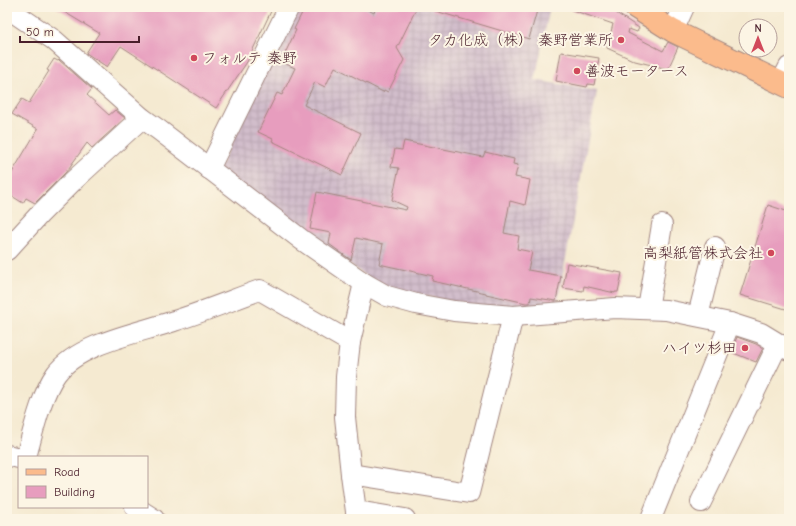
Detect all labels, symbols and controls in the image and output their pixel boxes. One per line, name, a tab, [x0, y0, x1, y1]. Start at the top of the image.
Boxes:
scale bar	[20, 18, 139, 44]
north arrow	[738, 18, 778, 58]
text: N	[754, 22, 762, 35]
text: 50 m	[26, 25, 54, 39]
place label: タカ化成（株） 秦野営業所	[428, 31, 613, 49]
marker: タカ化成（株） 秦野営業所	[616, 35, 626, 45]
place label: フォルテ 秦野	[202, 49, 297, 67]
marker: フォルテ 秦野	[189, 53, 199, 63]
place label: 善波モータース	[585, 62, 689, 80]
marker: 善波モータース	[572, 66, 582, 76]
place label: 高梨紙管株式会社	[643, 244, 763, 262]
marker: 高梨紙管株式会社	[766, 248, 776, 258]
place label: ハイツ杉田	[662, 339, 737, 357]
marker: ハイツ杉田	[740, 343, 750, 353]
legend	[18, 456, 148, 508]
text: Road	[54, 465, 80, 479]
text: Building	[54, 485, 95, 499]

